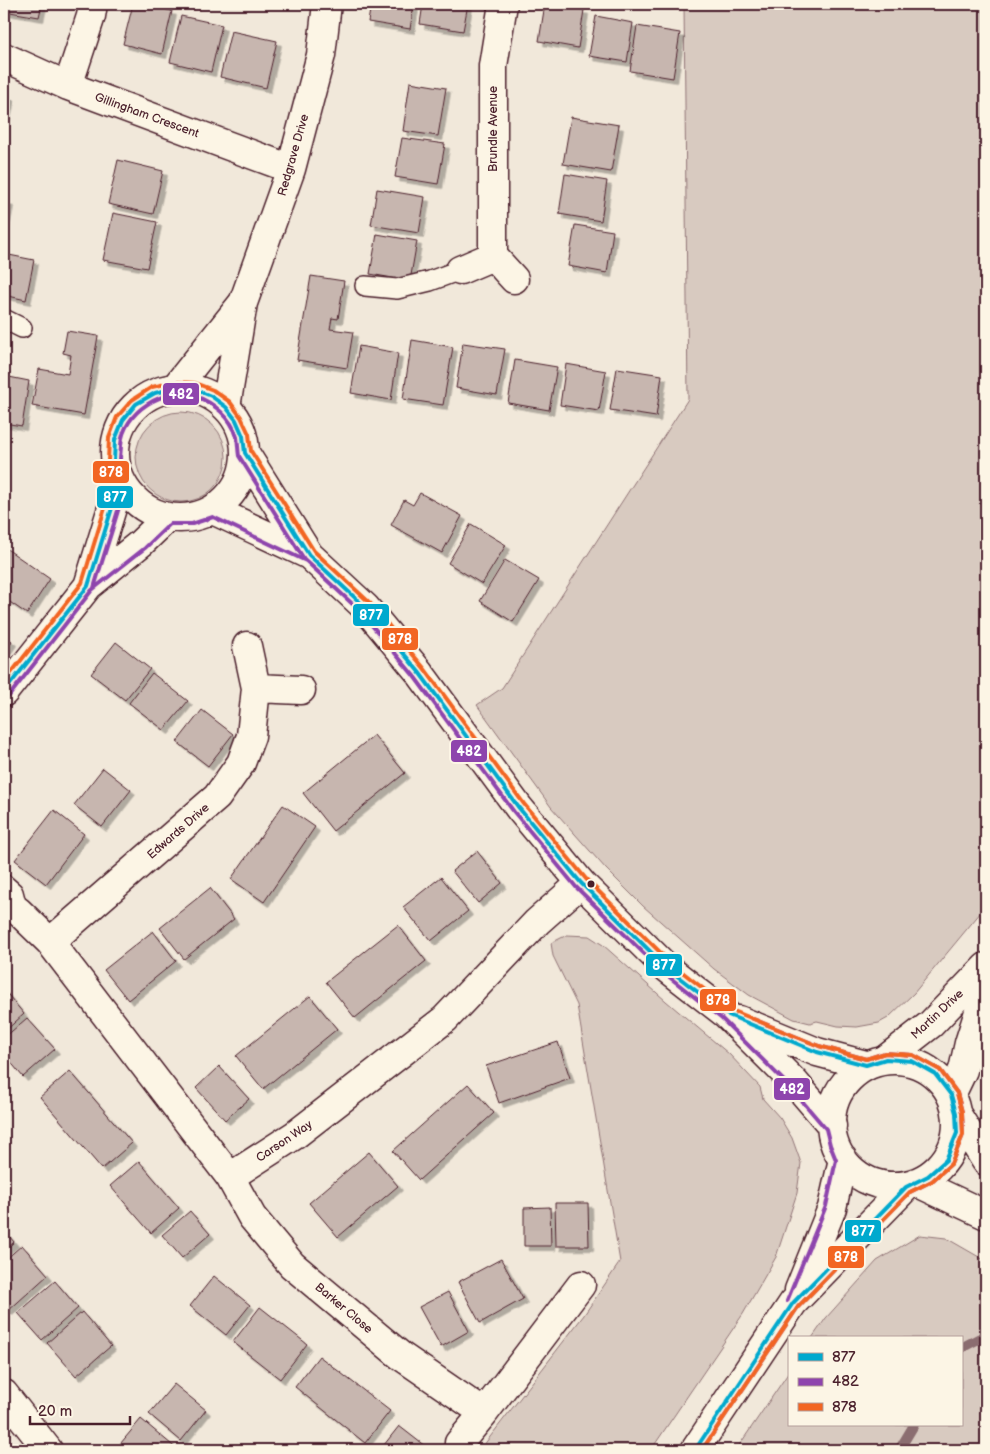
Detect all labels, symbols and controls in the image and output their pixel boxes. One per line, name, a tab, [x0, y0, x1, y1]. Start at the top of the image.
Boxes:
street label: Brundle Avenue	[486, 86, 501, 172]
street label: Gillingham Crescent	[93, 90, 201, 141]
street label: Redgrave Drive	[275, 112, 312, 198]
line badge: 482	[162, 382, 200, 406]
text: 482	[168, 386, 194, 403]
line badge: 878	[92, 460, 130, 484]
text: 878	[99, 464, 123, 481]
line badge: 877	[96, 485, 134, 509]
text: 877	[103, 489, 127, 506]
line badge: 877	[352, 603, 390, 627]
text: 877	[359, 607, 383, 624]
line badge: 878	[381, 627, 419, 651]
text: 878	[388, 631, 412, 648]
line badge: 482	[450, 739, 488, 763]
text: 482	[456, 743, 482, 760]
street label: Edwards Drive	[144, 800, 212, 862]
unlabelled marker	[586, 879, 596, 889]
line badge: 877	[645, 953, 683, 977]
text: 877	[652, 957, 676, 974]
street label: Martin Drive	[908, 986, 967, 1042]
line badge: 878	[699, 988, 737, 1012]
text: 878	[706, 992, 730, 1009]
line badge: 482	[773, 1077, 811, 1101]
text: 482	[779, 1081, 805, 1098]
street label: Carson Way	[253, 1117, 316, 1166]
line badge: 877	[844, 1219, 882, 1243]
text: 877	[851, 1223, 875, 1240]
line badge: 878	[827, 1245, 865, 1269]
text: 878	[834, 1249, 858, 1266]
street label: Barker Close	[312, 1280, 376, 1337]
legend	[788, 1336, 962, 1426]
text: 877	[832, 1348, 856, 1367]
text: 482	[832, 1372, 859, 1391]
scale bar	[30, 1394, 130, 1426]
text: 878	[832, 1398, 857, 1417]
text: 20 m	[38, 1402, 72, 1421]

